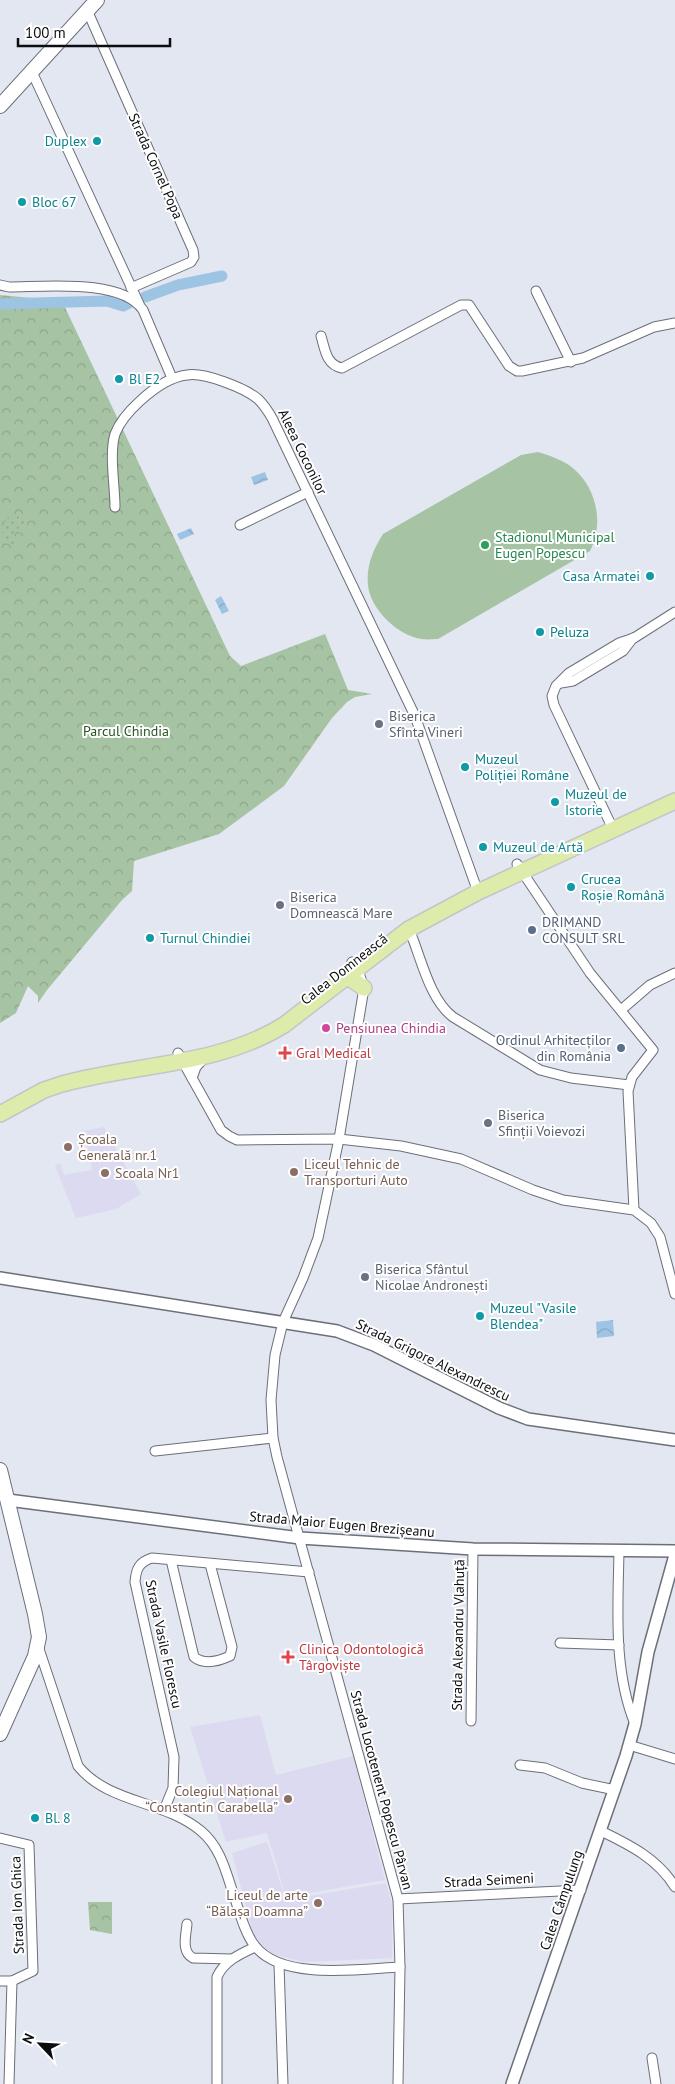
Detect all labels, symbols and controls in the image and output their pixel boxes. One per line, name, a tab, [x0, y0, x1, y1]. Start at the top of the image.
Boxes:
scale bar	[18, 15, 170, 47]
text: 100 m	[25, 23, 66, 42]
street label: Strada Cornel Popa	[125, 110, 187, 222]
place label: Duplex	[45, 132, 87, 150]
marker: Duplex	[91, 135, 103, 147]
place label: Bloc 67	[32, 193, 77, 211]
marker: Bloc 67	[16, 196, 28, 208]
place label: Bl E2	[129, 370, 160, 388]
marker: Bl E2	[113, 373, 125, 385]
street label: Aleea Coconilor	[274, 406, 332, 498]
place label: Stadionul Municipal Eugen Popescu	[495, 528, 615, 562]
marker: Stadionul Municipal Eugen Popescu	[479, 539, 491, 551]
place label: Casa Armatei	[562, 567, 640, 585]
marker: Casa Armatei	[644, 570, 656, 582]
place label: Peluza	[550, 623, 589, 641]
marker: Peluza	[534, 626, 546, 638]
place label: Biserica Sfînta Vineri	[389, 707, 463, 741]
marker: Biserica Sfînta Vineri	[373, 718, 385, 730]
park label: Parcul Chindia	[83, 722, 169, 740]
place label: Muzeul Poliției Române	[475, 750, 569, 784]
marker: Muzeul Poliției Române	[459, 761, 471, 773]
place label: Muzeul de Istorie	[565, 785, 627, 819]
marker: Muzeul de Istorie	[549, 796, 561, 808]
place label: Muzeul de Artă	[493, 838, 583, 856]
marker: Muzeul de Artă	[477, 841, 489, 853]
place label: Crucea Roșie Română	[581, 870, 665, 904]
marker: Crucea Roșie Română	[565, 881, 577, 893]
place label: Biserica Domnească Mare	[290, 888, 393, 922]
marker: Biserica Domnească Mare	[274, 899, 286, 911]
place label: DRIMAND CONSULT SRL	[542, 913, 625, 947]
marker: DRIMAND CONSULT SRL	[526, 924, 538, 936]
place label: Turnul Chindiei	[160, 929, 251, 947]
street label: Calea Domnească	[297, 929, 391, 1009]
marker: Turnul Chindiei	[144, 932, 156, 944]
place label: Pensiunea Chindia	[336, 1019, 446, 1037]
marker: Pensiunea Chindia	[320, 1022, 332, 1034]
place label: Ordinul Arhitecților din România	[496, 1031, 611, 1065]
marker: Ordinul Arhitecților din România	[615, 1042, 627, 1054]
place label: Gral Medical	[296, 1044, 371, 1062]
marker: Gral Medical	[278, 1046, 292, 1060]
place label: Biserica Sfinții Voievozi	[498, 1106, 585, 1140]
marker: Biserica Sfinții Voievozi	[482, 1117, 494, 1129]
place label: Școala Generală nr.1	[78, 1130, 157, 1164]
marker: Școala Generală nr.1	[62, 1141, 74, 1153]
place label: Liceul Tehnic de Transporturi Auto	[304, 1155, 408, 1189]
place label: Scoala Nr1	[115, 1164, 179, 1182]
marker: Liceul Tehnic de Transporturi Auto	[288, 1166, 300, 1178]
marker: Scoala Nr1	[99, 1167, 111, 1179]
place label: Biserica Sfântul Nicolae Andronești	[375, 1260, 488, 1294]
marker: Biserica Sfântul Nicolae Andronești	[359, 1271, 371, 1283]
place label: Muzeul "Vasile Blendea"	[490, 1299, 576, 1333]
marker: Muzeul "Vasile Blendea"	[474, 1310, 486, 1322]
street label: Strada Grigore Alexandrescu	[353, 1315, 513, 1405]
street label: Strada Maior Eugen Brezișeanu	[249, 1507, 435, 1541]
street label: Strada Alexandru Vlahuță	[448, 1559, 468, 1711]
street label: Strada Vasile Florescu	[142, 1578, 186, 1710]
place label: Clinica Odontologică Târgoviște	[299, 1640, 424, 1674]
marker: Clinica Odontologică Târgoviște	[281, 1650, 295, 1664]
street label: Strada Locotenent Popescu Pârvan	[347, 1688, 417, 1892]
place label: Colegiul Național “Constantin Carabella”	[145, 1782, 278, 1816]
marker: Colegiul Național “Constantin Carabella”	[282, 1793, 294, 1805]
place label: Bl. 8	[45, 1809, 71, 1827]
marker: Bl. 8	[29, 1812, 41, 1824]
street label: Calea Câmpulung	[535, 1848, 587, 1952]
street label: Strada Ion Ghica	[6, 1856, 28, 1954]
street label: Strada Seimeni	[443, 1869, 535, 1891]
place label: Liceul de arte “Bălașa Doamna”	[206, 1886, 308, 1920]
marker: Liceul de arte “Bălașa Doamna”	[312, 1897, 324, 1909]
north arrow	[15, 2019, 65, 2069]
text: N	[18, 2031, 38, 2046]

